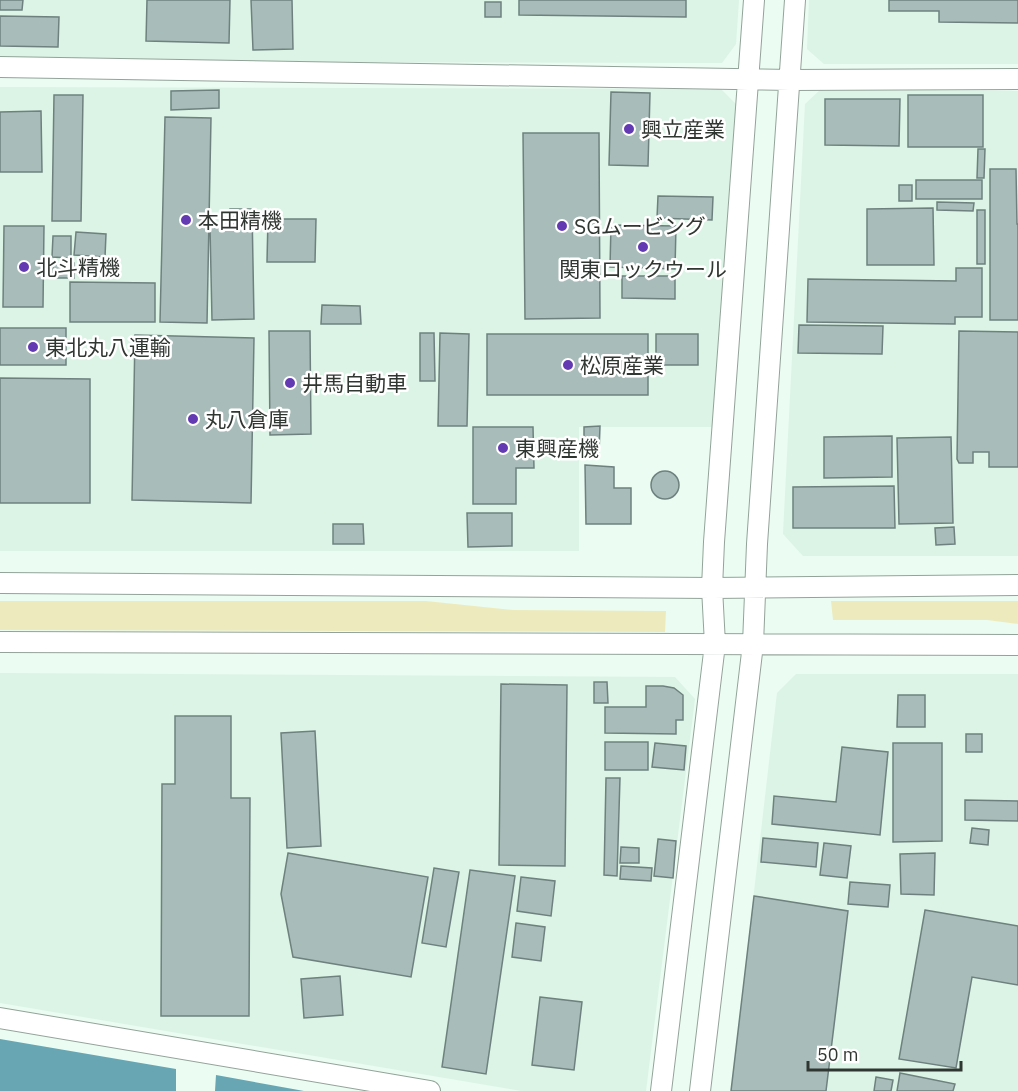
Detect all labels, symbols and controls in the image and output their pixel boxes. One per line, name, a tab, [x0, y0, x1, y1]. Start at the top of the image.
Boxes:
place label: 興立産業	[641, 115, 725, 143]
marker: 興立産業	[622, 122, 636, 136]
place label: 本田精機	[198, 206, 282, 234]
place label: SGムービング	[574, 212, 706, 240]
marker: 本田精機	[179, 213, 193, 227]
marker: SGムービング	[555, 219, 569, 233]
marker: 関東ロックウール	[636, 240, 650, 254]
place label: 北斗精機	[36, 253, 120, 281]
place label: 関東ロックウール	[559, 255, 727, 283]
marker: 北斗精機	[17, 260, 31, 274]
place label: 東北丸八運輸	[45, 333, 171, 361]
marker: 東北丸八運輸	[26, 340, 40, 354]
place label: 松原産業	[580, 351, 664, 379]
marker: 松原産業	[561, 358, 575, 372]
place label: 井馬自動車	[302, 369, 407, 397]
marker: 井馬自動車	[283, 376, 297, 390]
place label: 丸八倉庫	[205, 405, 289, 433]
marker: 丸八倉庫	[186, 412, 200, 426]
place label: 東興産機	[515, 434, 599, 462]
marker: 東興産機	[496, 441, 510, 455]
scale bar	[808, 1034, 961, 1072]
text: 50 m	[817, 1043, 859, 1066]

